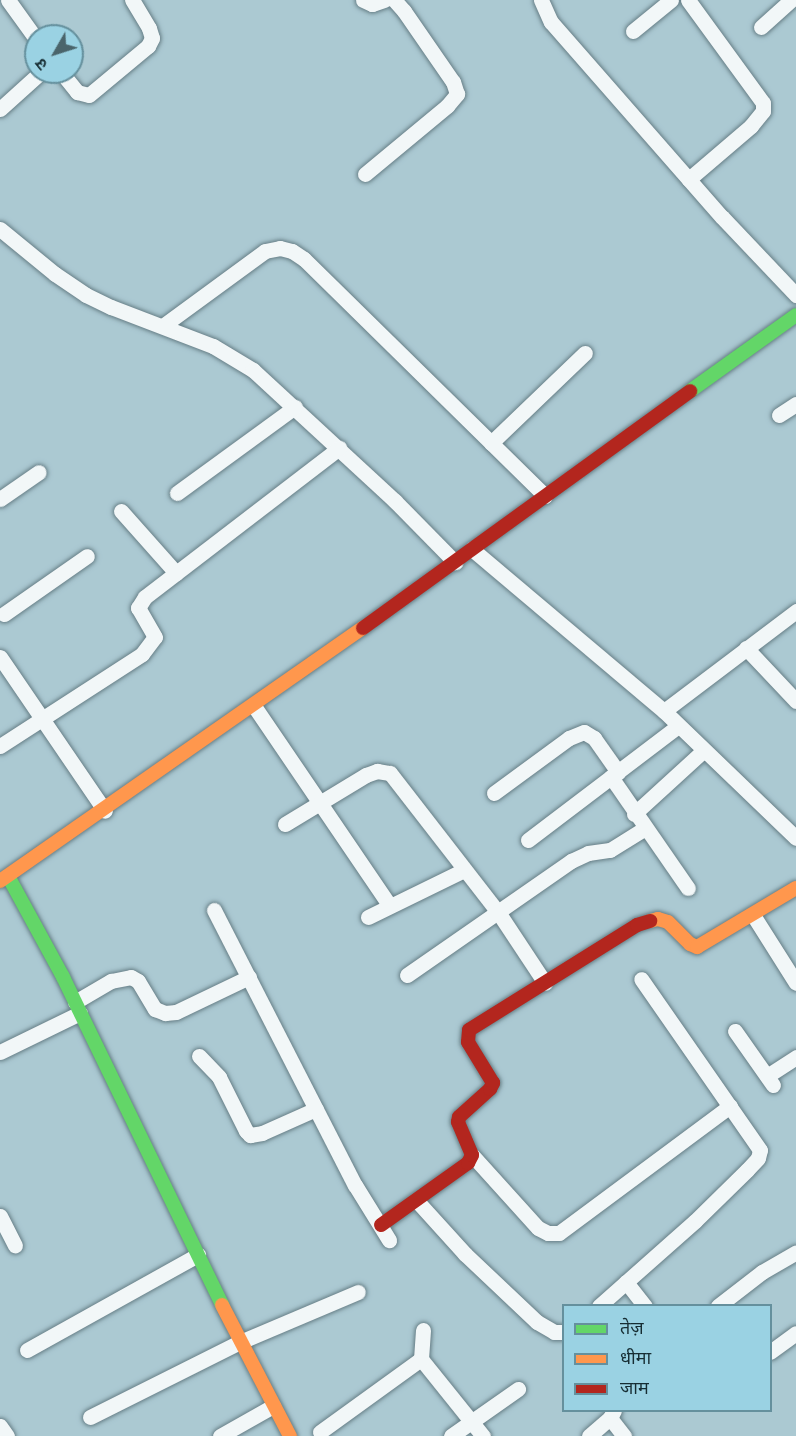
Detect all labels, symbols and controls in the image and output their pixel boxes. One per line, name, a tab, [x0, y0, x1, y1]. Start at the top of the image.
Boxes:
north arrow	[24, 24, 84, 84]
text: उ	[31, 55, 52, 74]
legend	[562, 1304, 772, 1412]
text: तेज़	[620, 1317, 644, 1338]
text: धीमा	[620, 1347, 651, 1368]
text: जाम	[620, 1377, 649, 1398]

